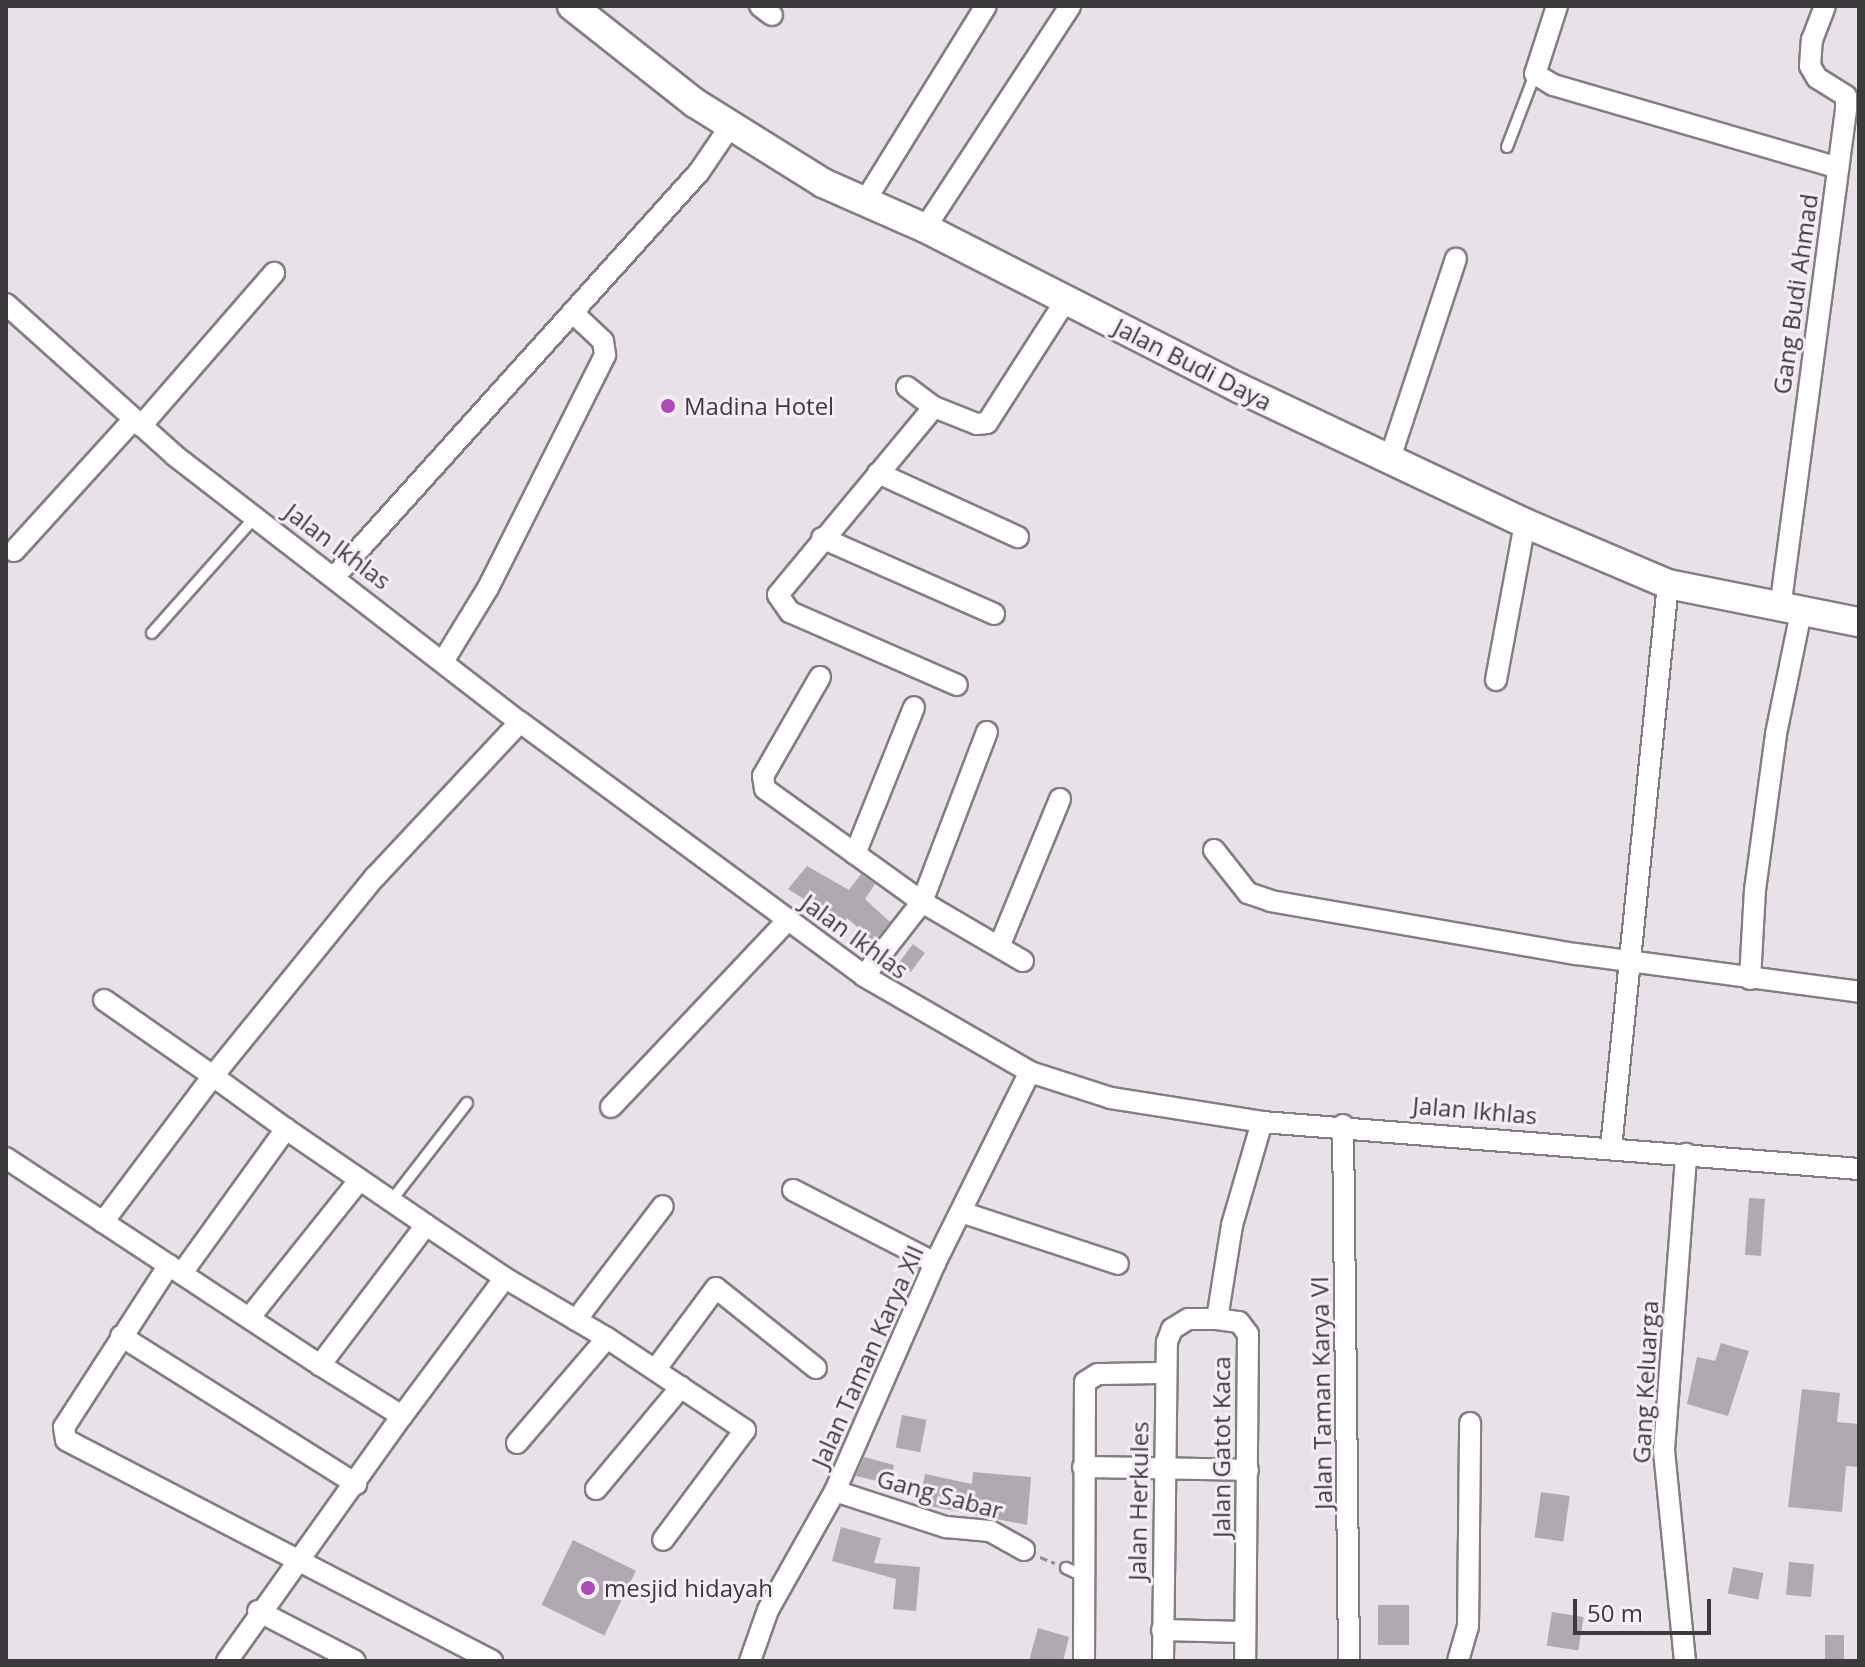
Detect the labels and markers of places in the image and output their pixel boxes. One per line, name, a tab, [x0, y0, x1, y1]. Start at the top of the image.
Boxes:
place label: Madina Hotel	[684, 392, 834, 420]
marker: Madina Hotel	[659, 397, 677, 415]
place label: mesjid hidayah	[604, 1574, 773, 1602]
marker: mesjid hidayah	[579, 1579, 597, 1597]

